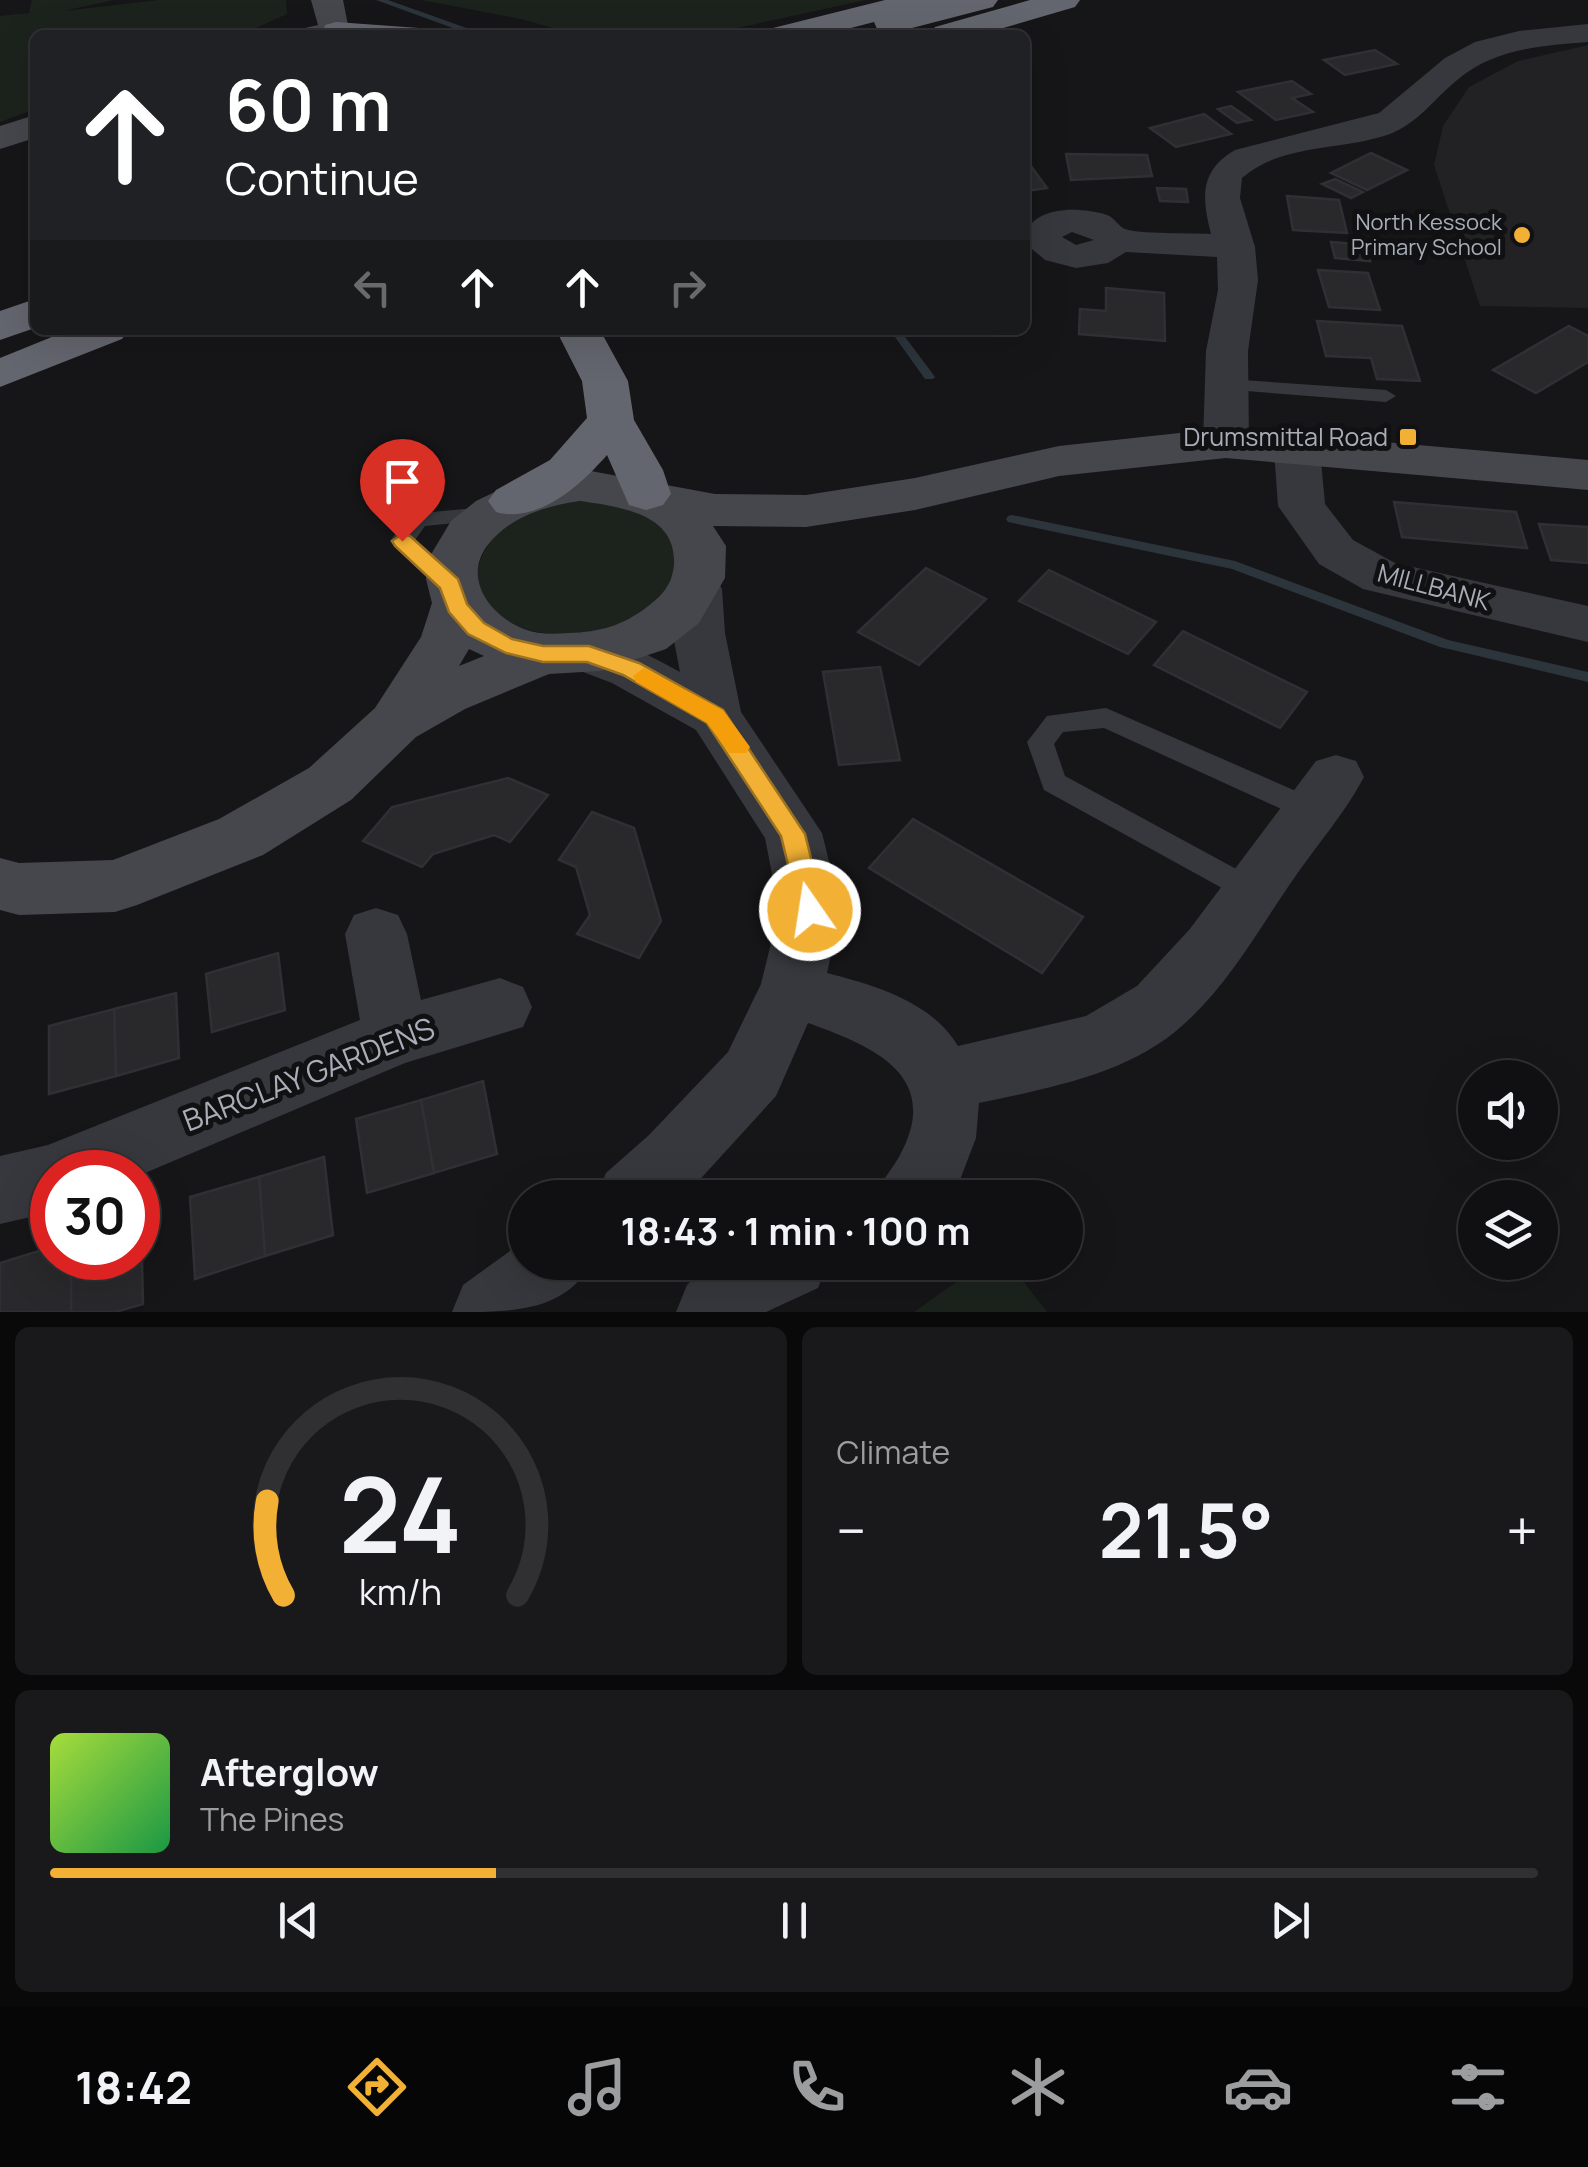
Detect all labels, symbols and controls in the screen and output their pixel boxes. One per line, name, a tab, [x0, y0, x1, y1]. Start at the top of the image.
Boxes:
text: 60 m	[225, 56, 392, 152]
icon: ahead	[60, 70, 190, 200]
text: Continue	[225, 147, 419, 209]
place label: North Kessock Primary School	[1351, 207, 1503, 262]
marker: North Kessock Primary School	[1511, 224, 1533, 246]
icon: left	[345, 260, 400, 315]
icon: ahead	[450, 260, 505, 315]
icon: ahead	[555, 260, 610, 315]
icon: right	[660, 260, 715, 315]
place label: Drumsmittal Road	[1183, 419, 1388, 454]
marker: Drumsmittal Road	[1397, 426, 1419, 448]
pin	[360, 439, 445, 542]
icon: arrive	[375, 454, 430, 509]
street label: MILLBANK	[1374, 555, 1495, 618]
position arrow	[758, 858, 862, 962]
street label: BARCLAY GARDENS	[177, 1007, 440, 1140]
map controls	[1458, 1060, 1558, 1280]
button: sound	[1458, 1060, 1558, 1160]
speed limit sign: 30	[30, 1150, 160, 1280]
button: layers	[1458, 1180, 1558, 1280]
text: 18:43 · 1 min · 100 m	[620, 1204, 971, 1256]
text: Climate	[837, 1430, 950, 1474]
text: 24	[339, 1442, 462, 1584]
text: 21.5°	[1099, 1478, 1274, 1581]
text: −	[837, 1492, 866, 1568]
text: +	[1506, 1492, 1538, 1568]
text: km/h	[359, 1567, 442, 1616]
text: Afterglow	[200, 1745, 379, 1797]
text: The Pines	[200, 1797, 344, 1841]
icon: previous	[271, 1893, 326, 1948]
icon: pause	[767, 1893, 822, 1948]
icon: next	[1263, 1893, 1318, 1948]
icon: directions	[342, 2052, 412, 2122]
icon: music	[562, 2052, 632, 2122]
icon: phone	[782, 2052, 852, 2122]
icon: climate	[1003, 2052, 1073, 2122]
icon: car	[1223, 2052, 1293, 2122]
icon: filters	[1443, 2052, 1513, 2122]
text: 18:42	[75, 2056, 192, 2118]

